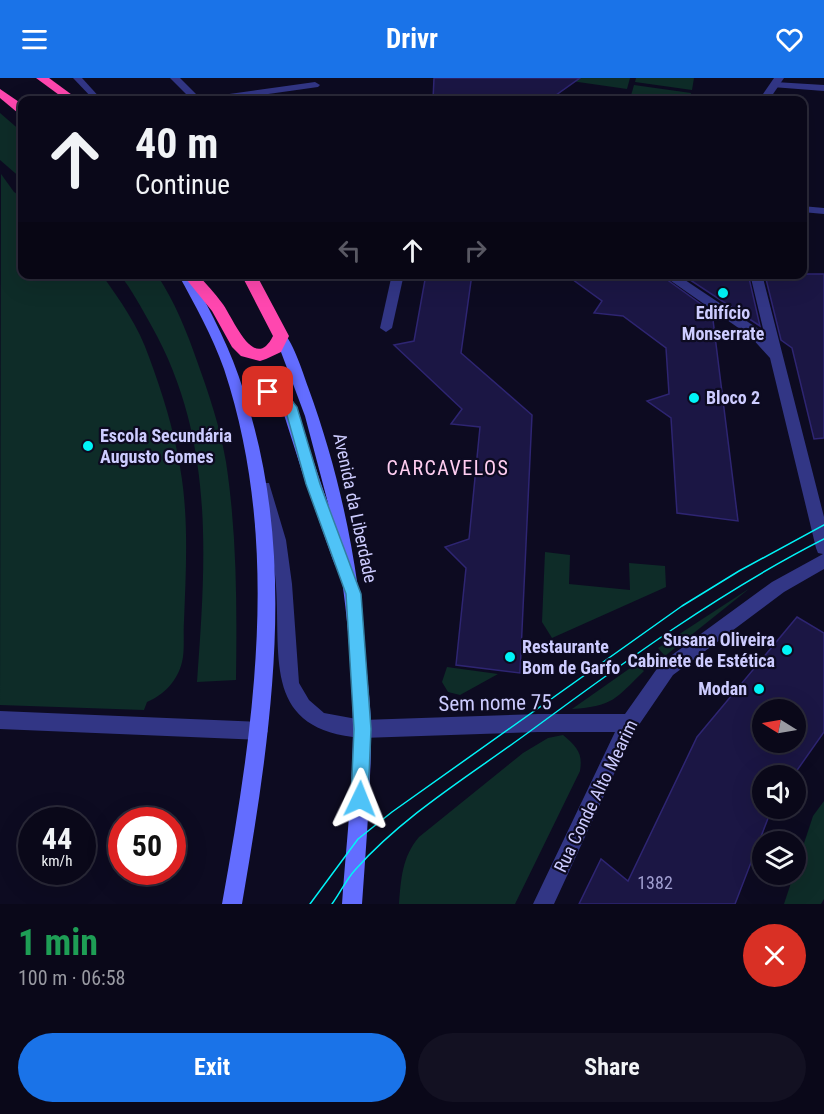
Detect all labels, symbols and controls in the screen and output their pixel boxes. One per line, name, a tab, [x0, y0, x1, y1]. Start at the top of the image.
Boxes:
icon: menu	[18, 23, 51, 56]
text: Drivr	[386, 23, 438, 55]
icon: heart	[773, 23, 806, 56]
text: 40 m	[135, 119, 218, 168]
icon: ahead	[36, 120, 114, 198]
text: Continue	[135, 169, 230, 201]
icon: left	[333, 234, 366, 267]
icon: ahead	[396, 234, 429, 267]
icon: right	[459, 234, 492, 267]
marker: Edifício Monserrate	[716, 286, 730, 300]
place label: Edifício Monserrate	[682, 302, 765, 344]
pin	[242, 366, 293, 417]
icon: arrive	[251, 375, 284, 408]
place label: Bloco 2	[706, 387, 760, 408]
marker: Bloco 2	[687, 391, 701, 405]
place label: Escola Secundária Augusto Gomes	[100, 425, 232, 467]
street label: Avenida da Liberdade	[329, 431, 382, 585]
marker: Escola Secundária Augusto Gomes	[81, 439, 95, 453]
district label: CARCAVELOS	[387, 456, 509, 480]
place label: Susana Oliveira Cabinete de Estética	[627, 629, 775, 671]
place label: Restaurante Bom de Garfo	[522, 636, 620, 678]
marker: Susana Oliveira Cabinete de Estética	[780, 643, 794, 657]
marker: Restaurante Bom de Garfo	[503, 650, 517, 664]
place label: Modan	[698, 678, 747, 699]
marker: Modan	[752, 682, 766, 696]
street label: Sem nome 75	[438, 690, 552, 716]
north arrow	[752, 699, 806, 753]
map controls	[752, 699, 806, 885]
street label: Rua Conde Alto Mearim	[549, 716, 642, 875]
button: sound	[752, 765, 806, 819]
position arrow	[328, 767, 392, 831]
speed limit sign: 50	[108, 807, 186, 885]
text: 44	[42, 821, 72, 856]
button: layers	[752, 831, 806, 885]
text: km/h	[42, 852, 72, 870]
house number: 1382	[637, 872, 673, 893]
text: 1 min	[18, 922, 98, 964]
button: close	[743, 924, 806, 987]
text: 100 m · 06:58	[18, 966, 125, 990]
button: Exit	[18, 1033, 406, 1102]
button: Share	[418, 1033, 806, 1102]

